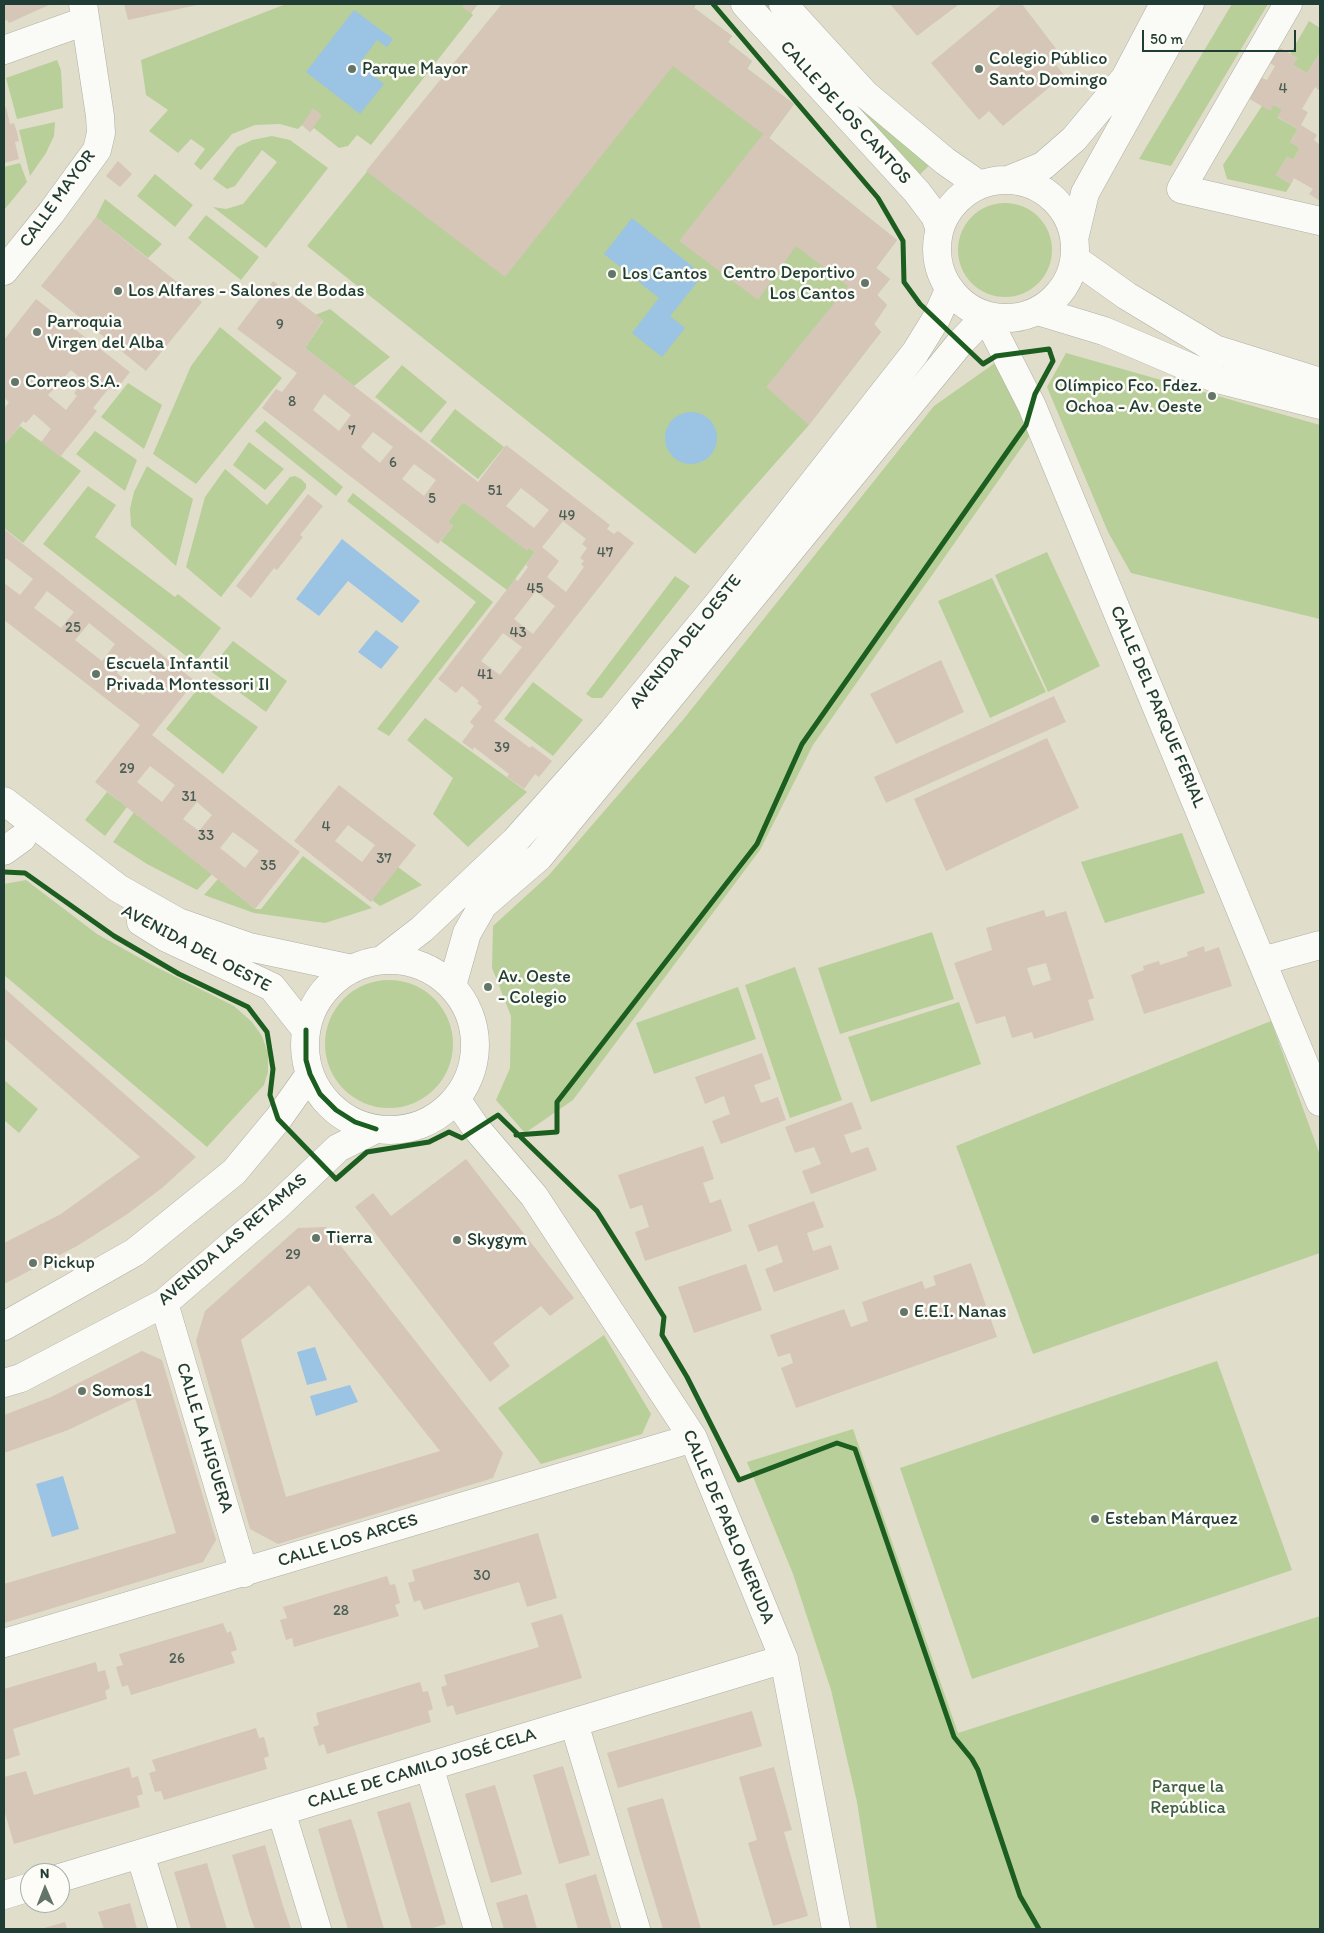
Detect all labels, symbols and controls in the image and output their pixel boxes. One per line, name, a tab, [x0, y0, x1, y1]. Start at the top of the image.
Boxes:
scale bar	[1144, 20, 1298, 52]
text: 50 m	[1150, 30, 1183, 48]
street label: CALLE DE LOS CANTOS	[775, 37, 915, 189]
place label: Colegio Público Santo Domingo	[989, 48, 1107, 90]
place label: Parque Mayor	[362, 58, 468, 80]
marker: Parque Mayor	[346, 63, 358, 75]
marker: Colegio Público Santo Domingo	[973, 63, 985, 75]
house number: 4	[1278, 80, 1288, 98]
street label: CALLE MAYOR	[15, 146, 101, 252]
place label: Centro Deportivo Los Cantos	[723, 262, 855, 304]
place label: Los Cantos	[622, 263, 707, 285]
marker: Los Cantos	[606, 268, 618, 280]
marker: Centro Deportivo Los Cantos	[859, 277, 871, 289]
place label: Los Alfares - Salones de Bodas	[128, 280, 364, 302]
marker: Los Alfares - Salones de Bodas	[112, 285, 124, 297]
place label: Parroquia Virgen del Alba	[47, 311, 164, 354]
house number: 9	[276, 316, 284, 334]
marker: Parroquia Virgen del Alba	[31, 326, 43, 338]
place label: Correos S.A.	[25, 371, 120, 393]
place label: Olímpico Fco. Fdez. Ochoa - Av. Oeste	[1054, 375, 1202, 418]
marker: Correos S.A.	[9, 376, 21, 388]
marker: Olímpico Fco. Fdez. Ochoa - Av. Oeste	[1206, 390, 1218, 402]
house number: 8	[288, 393, 296, 411]
house number: 7	[348, 422, 356, 440]
house number: 6	[389, 454, 397, 472]
house number: 51	[488, 482, 502, 500]
house number: 5	[428, 490, 436, 508]
house number: 49	[559, 507, 575, 525]
house number: 47	[597, 544, 613, 562]
street label: AVENIDA DEL OESTE	[625, 571, 747, 713]
house number: 45	[527, 580, 543, 598]
street label: CALLE DEL PARQUE FERIAL	[1105, 603, 1209, 811]
house number: 25	[65, 619, 81, 637]
house number: 43	[509, 624, 527, 642]
place label: Escuela Infantil Privada Montessori II	[106, 653, 269, 696]
house number: 41	[477, 666, 493, 684]
marker: Escuela Infantil Privada Montessori II	[90, 668, 102, 680]
house number: 39	[494, 739, 510, 757]
house number: 29	[119, 760, 135, 778]
house number: 31	[181, 788, 197, 806]
house number: 4	[321, 818, 331, 836]
house number: 33	[198, 827, 214, 845]
house number: 37	[376, 850, 392, 868]
house number: 35	[260, 857, 276, 875]
street label: AVENIDA DEL OESTE	[118, 900, 274, 998]
place label: Av. Oeste - Colegio	[498, 966, 571, 1009]
marker: Av. Oeste - Colegio	[482, 981, 494, 993]
street label: AVENIDA LAS RETAMAS	[154, 1169, 312, 1311]
place label: Tierra	[326, 1227, 373, 1249]
place label: Skygym	[467, 1229, 527, 1251]
marker: Tierra	[310, 1232, 322, 1244]
marker: Skygym	[451, 1234, 463, 1246]
house number: 29	[285, 1246, 301, 1264]
place label: Pickup	[43, 1252, 95, 1274]
marker: Pickup	[27, 1257, 39, 1269]
place label: E.E.I. Nanas	[914, 1301, 1007, 1323]
marker: E.E.I. Nanas	[898, 1306, 910, 1318]
street label: CALLE LA HIGUERA	[171, 1360, 237, 1516]
place label: Somos1	[92, 1380, 152, 1402]
marker: Somos1	[76, 1385, 88, 1397]
street label: CALLE DE PABLO NERUDA	[677, 1427, 779, 1627]
place label: Esteban Márquez	[1105, 1508, 1237, 1530]
street label: CALLE LOS ARCES	[275, 1509, 421, 1573]
marker: Esteban Márquez	[1089, 1513, 1101, 1525]
house number: 30	[473, 1567, 491, 1585]
house number: 28	[333, 1602, 349, 1620]
house number: 26	[169, 1650, 185, 1668]
street label: CALLE DE CAMILO JOSÉ CELA	[305, 1724, 539, 1814]
park label: Parque la República	[1150, 1776, 1226, 1818]
north arrow	[20, 1863, 70, 1913]
text: N	[40, 1865, 50, 1882]

